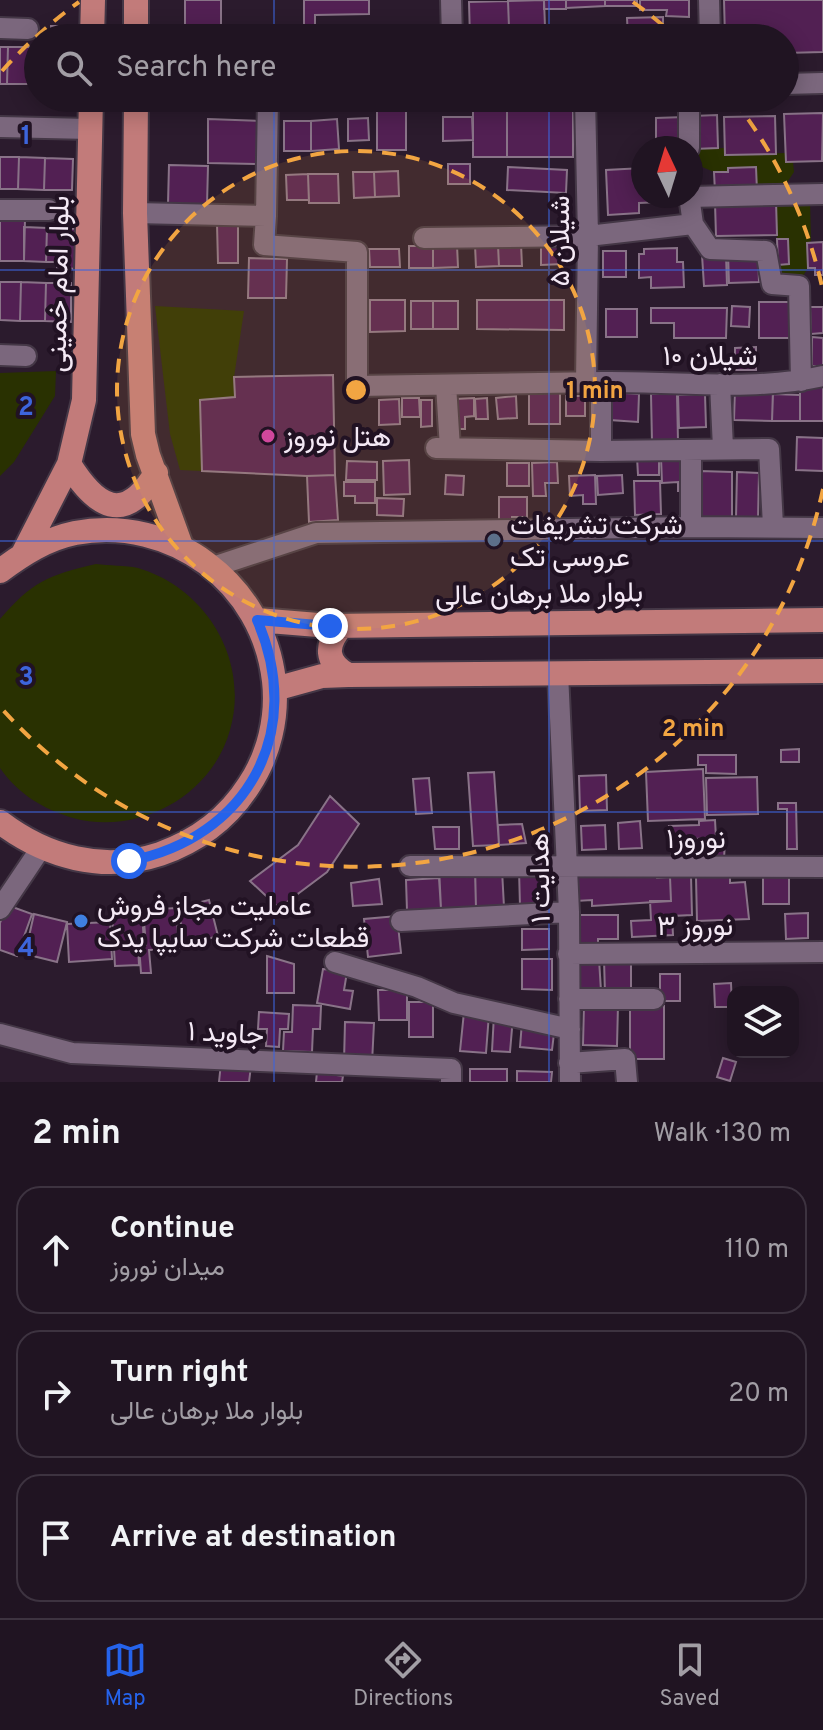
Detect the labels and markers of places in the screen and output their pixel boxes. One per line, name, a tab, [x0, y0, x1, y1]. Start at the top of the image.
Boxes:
centre of rings	[342, 376, 370, 404]
place label: هتل نوروز	[283, 421, 391, 457]
marker: هتل نوروز	[259, 427, 277, 445]
place label: شرکت تشریفات عروسی تک	[510, 509, 683, 577]
marker: شرکت تشریفات عروسی تک	[485, 531, 503, 549]
place label: عاملیت مجاز فروش قطعات شرکت سایپا یدک	[97, 890, 369, 958]
marker: عاملیت مجاز فروش قطعات شرکت سایپا یدک	[72, 912, 90, 930]

